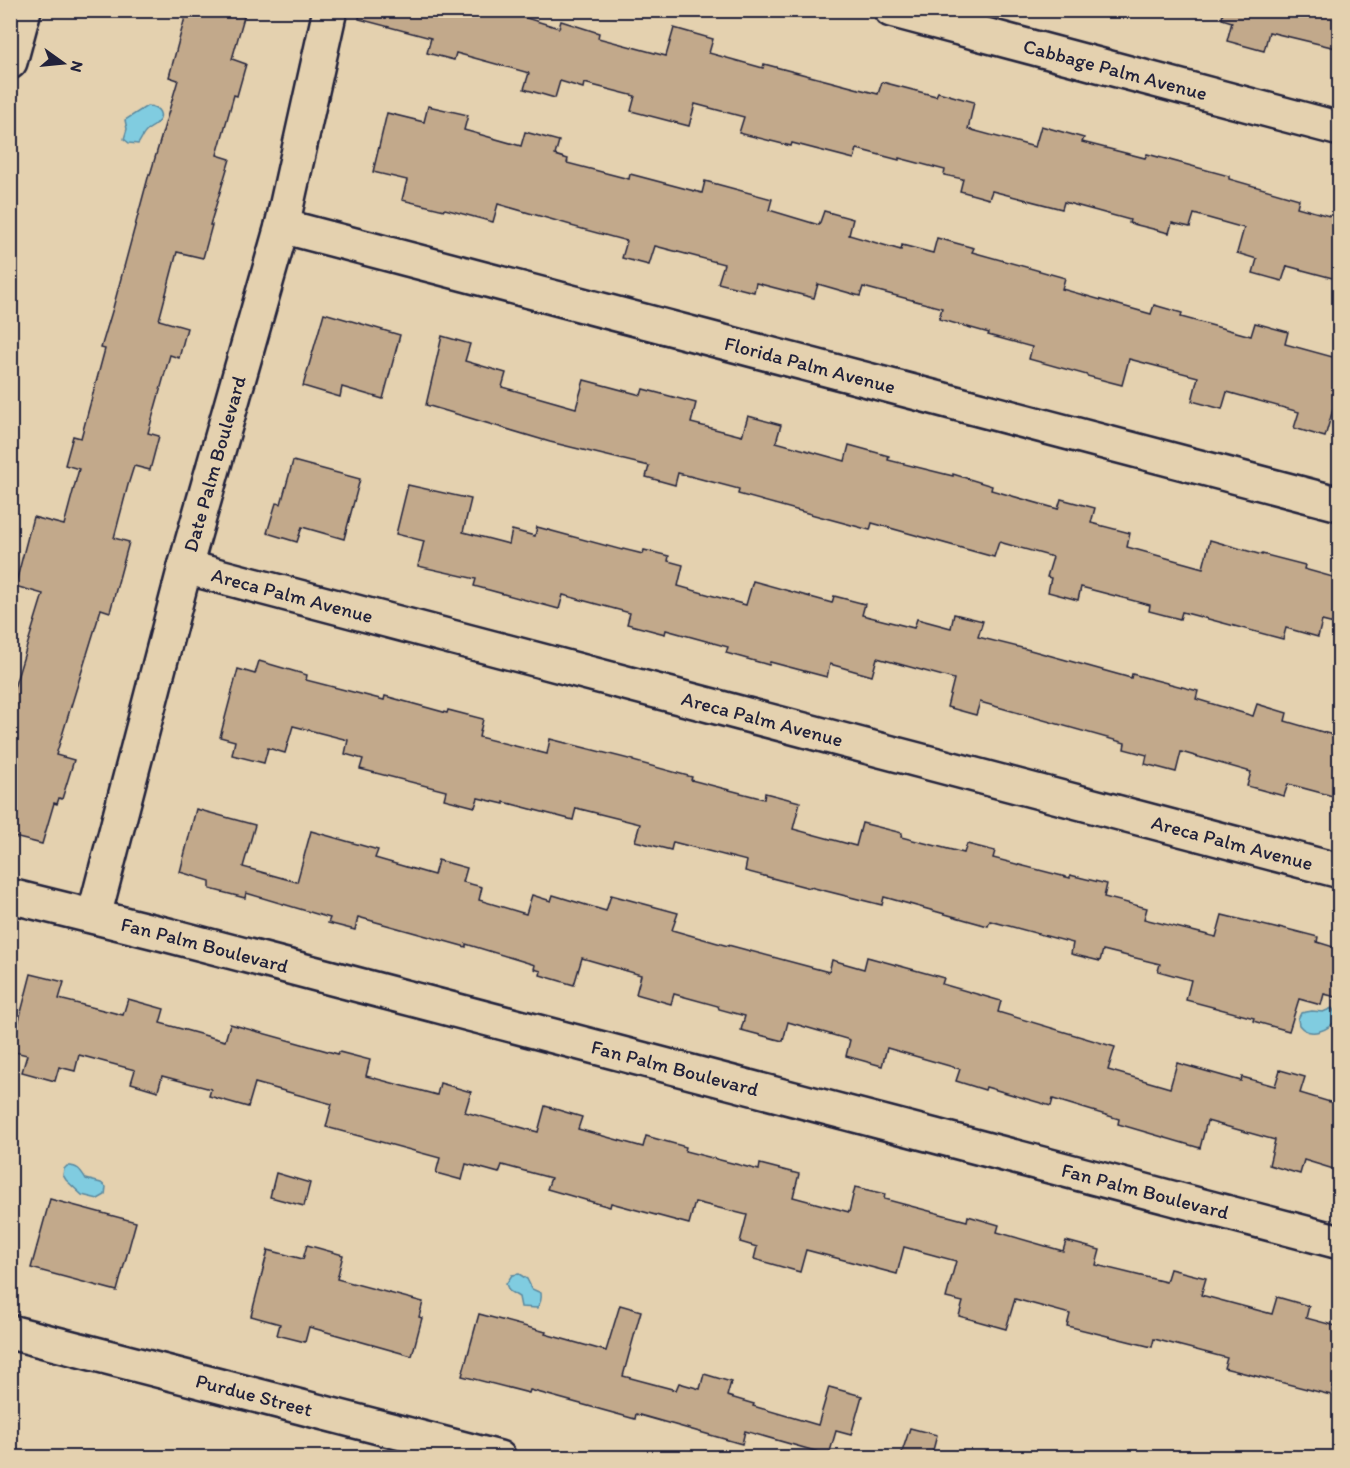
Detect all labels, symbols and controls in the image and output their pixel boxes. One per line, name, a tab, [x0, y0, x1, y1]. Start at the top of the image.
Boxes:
north arrow	[33, 33, 93, 93]
street label: Cabbage Palm Avenue	[1021, 34, 1210, 105]
text: N	[66, 59, 88, 74]
street label: Florida Palm Avenue	[722, 331, 898, 399]
street label: Date Palm Boulevard	[178, 373, 251, 555]
street label: Areca Palm Avenue	[209, 563, 376, 628]
street label: Areca Palm Avenue	[679, 686, 846, 752]
street label: Areca Palm Avenue	[1149, 810, 1316, 875]
street label: Fan Palm Boulevard	[119, 912, 291, 978]
street label: Fan Palm Boulevard	[589, 1034, 762, 1101]
street label: Fan Palm Boulevard	[1059, 1158, 1232, 1224]
street label: Purdue Street	[193, 1368, 315, 1422]

